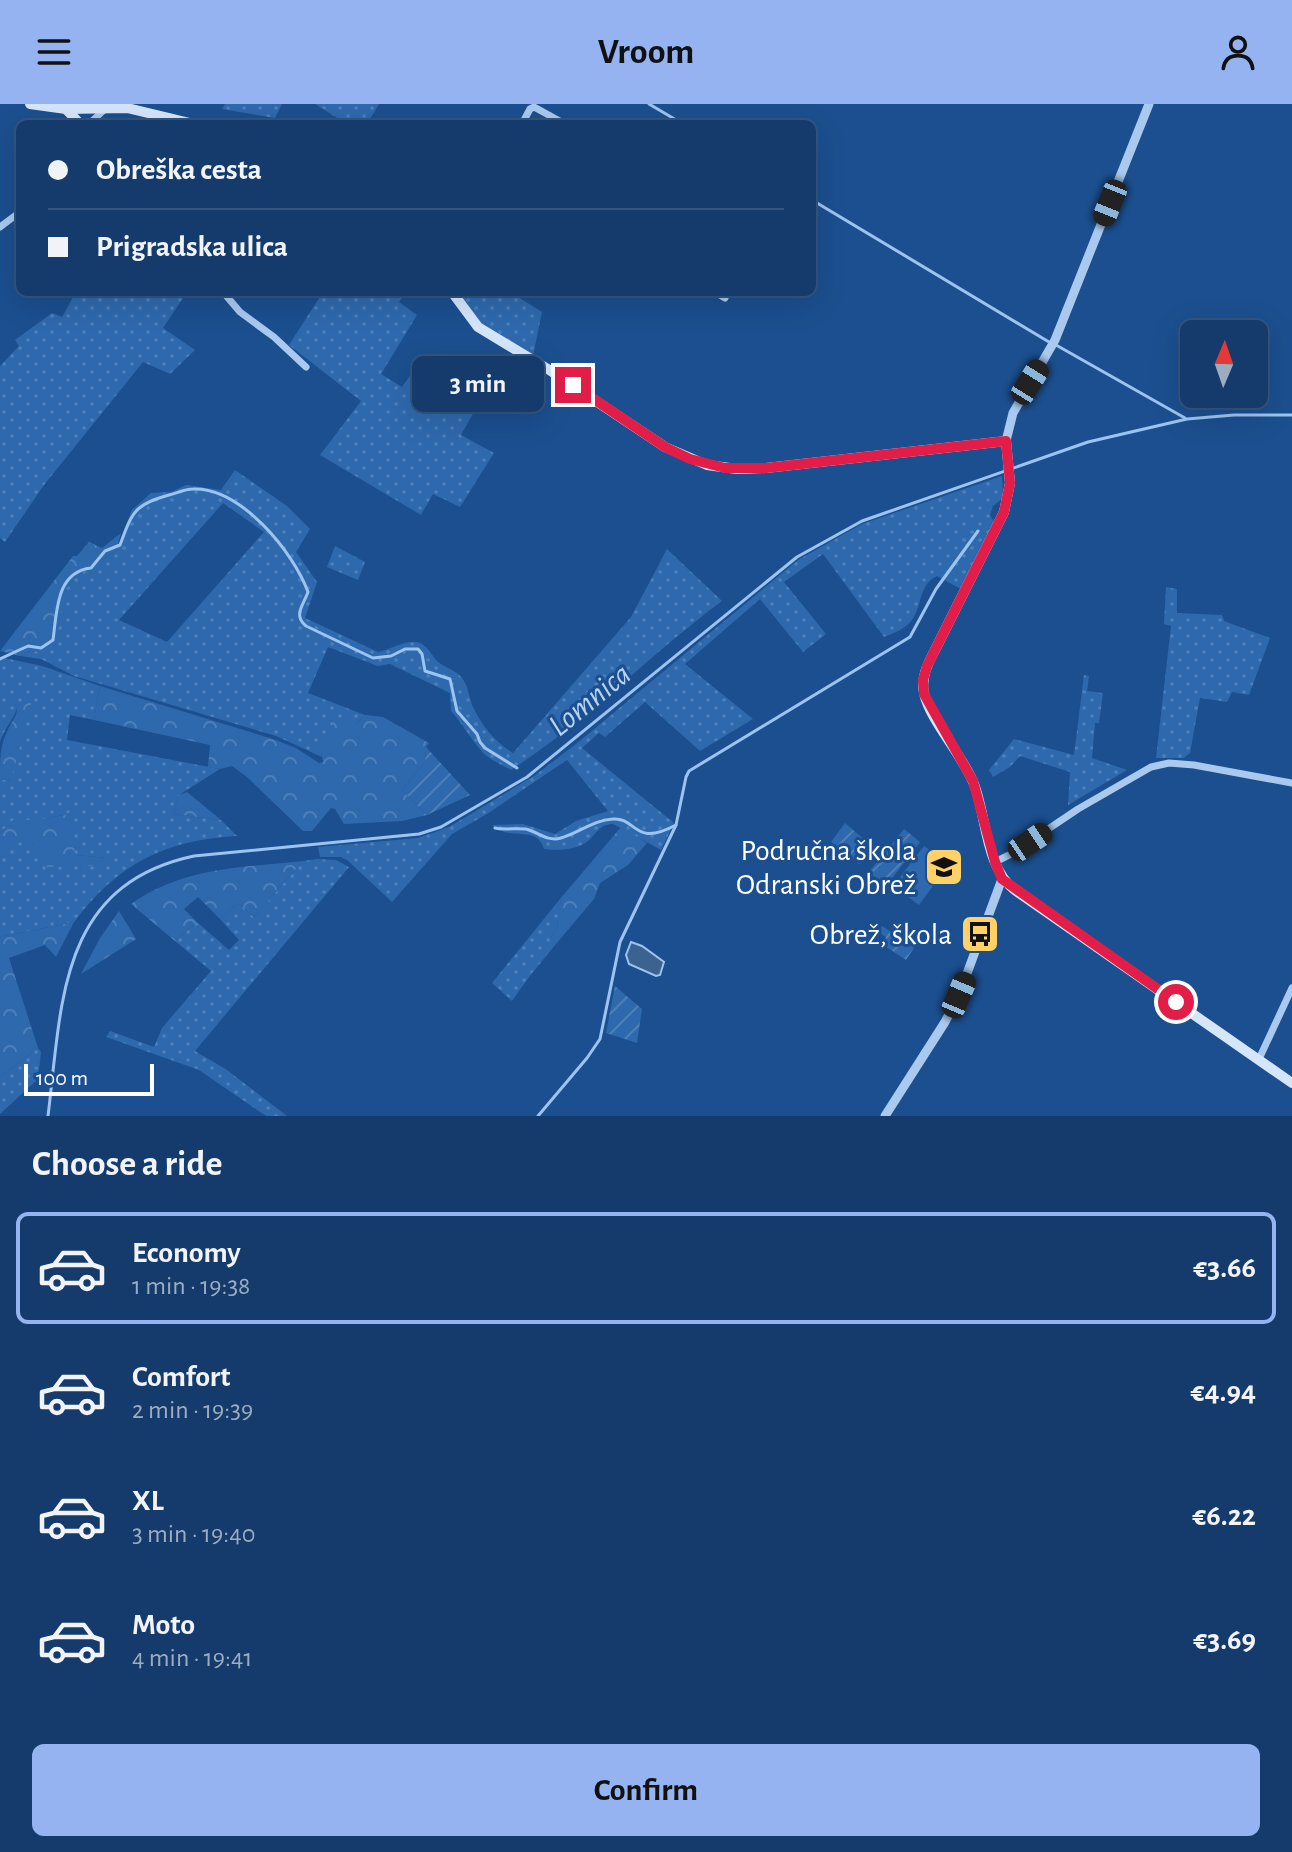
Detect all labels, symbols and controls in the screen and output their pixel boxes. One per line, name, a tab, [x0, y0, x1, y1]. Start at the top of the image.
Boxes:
icon: menu	[32, 30, 76, 74]
icon: person	[1216, 30, 1260, 74]
text: Vroom	[598, 34, 694, 70]
text: Obreška cesta	[96, 155, 262, 185]
car	[1090, 176, 1130, 230]
text: Prigradska ulica	[96, 232, 288, 262]
north arrow	[1180, 320, 1268, 408]
map controls	[1180, 320, 1268, 408]
car	[1007, 355, 1053, 409]
callout: 3 min	[413, 357, 545, 413]
route end	[555, 367, 591, 403]
text: 3 min	[450, 371, 506, 397]
water label: Lomnica	[543, 657, 637, 742]
car	[1003, 819, 1057, 865]
place label: Područna škola Odranski Obrež	[736, 836, 916, 900]
school or university icon: Područna škola Odranski Obrež	[923, 846, 965, 888]
bus stop icon: Obrež, škola	[959, 913, 1001, 955]
place label: Obrež, škola	[810, 920, 952, 950]
car	[939, 968, 979, 1022]
route start	[1158, 984, 1194, 1020]
scale bar	[24, 1060, 154, 1096]
text: 100 m	[36, 1067, 88, 1089]
text: Choose a ride	[32, 1146, 222, 1182]
icon: car	[36, 1232, 108, 1304]
text: Economy	[132, 1238, 241, 1268]
text: €3.66	[1193, 1253, 1256, 1283]
text: 1 min · 19:38	[132, 1273, 250, 1299]
icon: car	[36, 1356, 108, 1428]
text: Comfort	[132, 1362, 231, 1392]
text: €4.94	[1190, 1377, 1256, 1407]
text: 2 min · 19:39	[132, 1397, 253, 1423]
icon: car	[36, 1480, 108, 1552]
text: XL	[132, 1486, 164, 1516]
text: €6.22	[1192, 1501, 1256, 1531]
text: 3 min · 19:40	[132, 1521, 255, 1547]
icon: car	[36, 1604, 108, 1676]
text: Moto	[132, 1610, 195, 1640]
text: €3.69	[1193, 1625, 1256, 1655]
text: 4 min · 19:41	[132, 1645, 252, 1671]
button: Confirm	[32, 1744, 1260, 1836]

